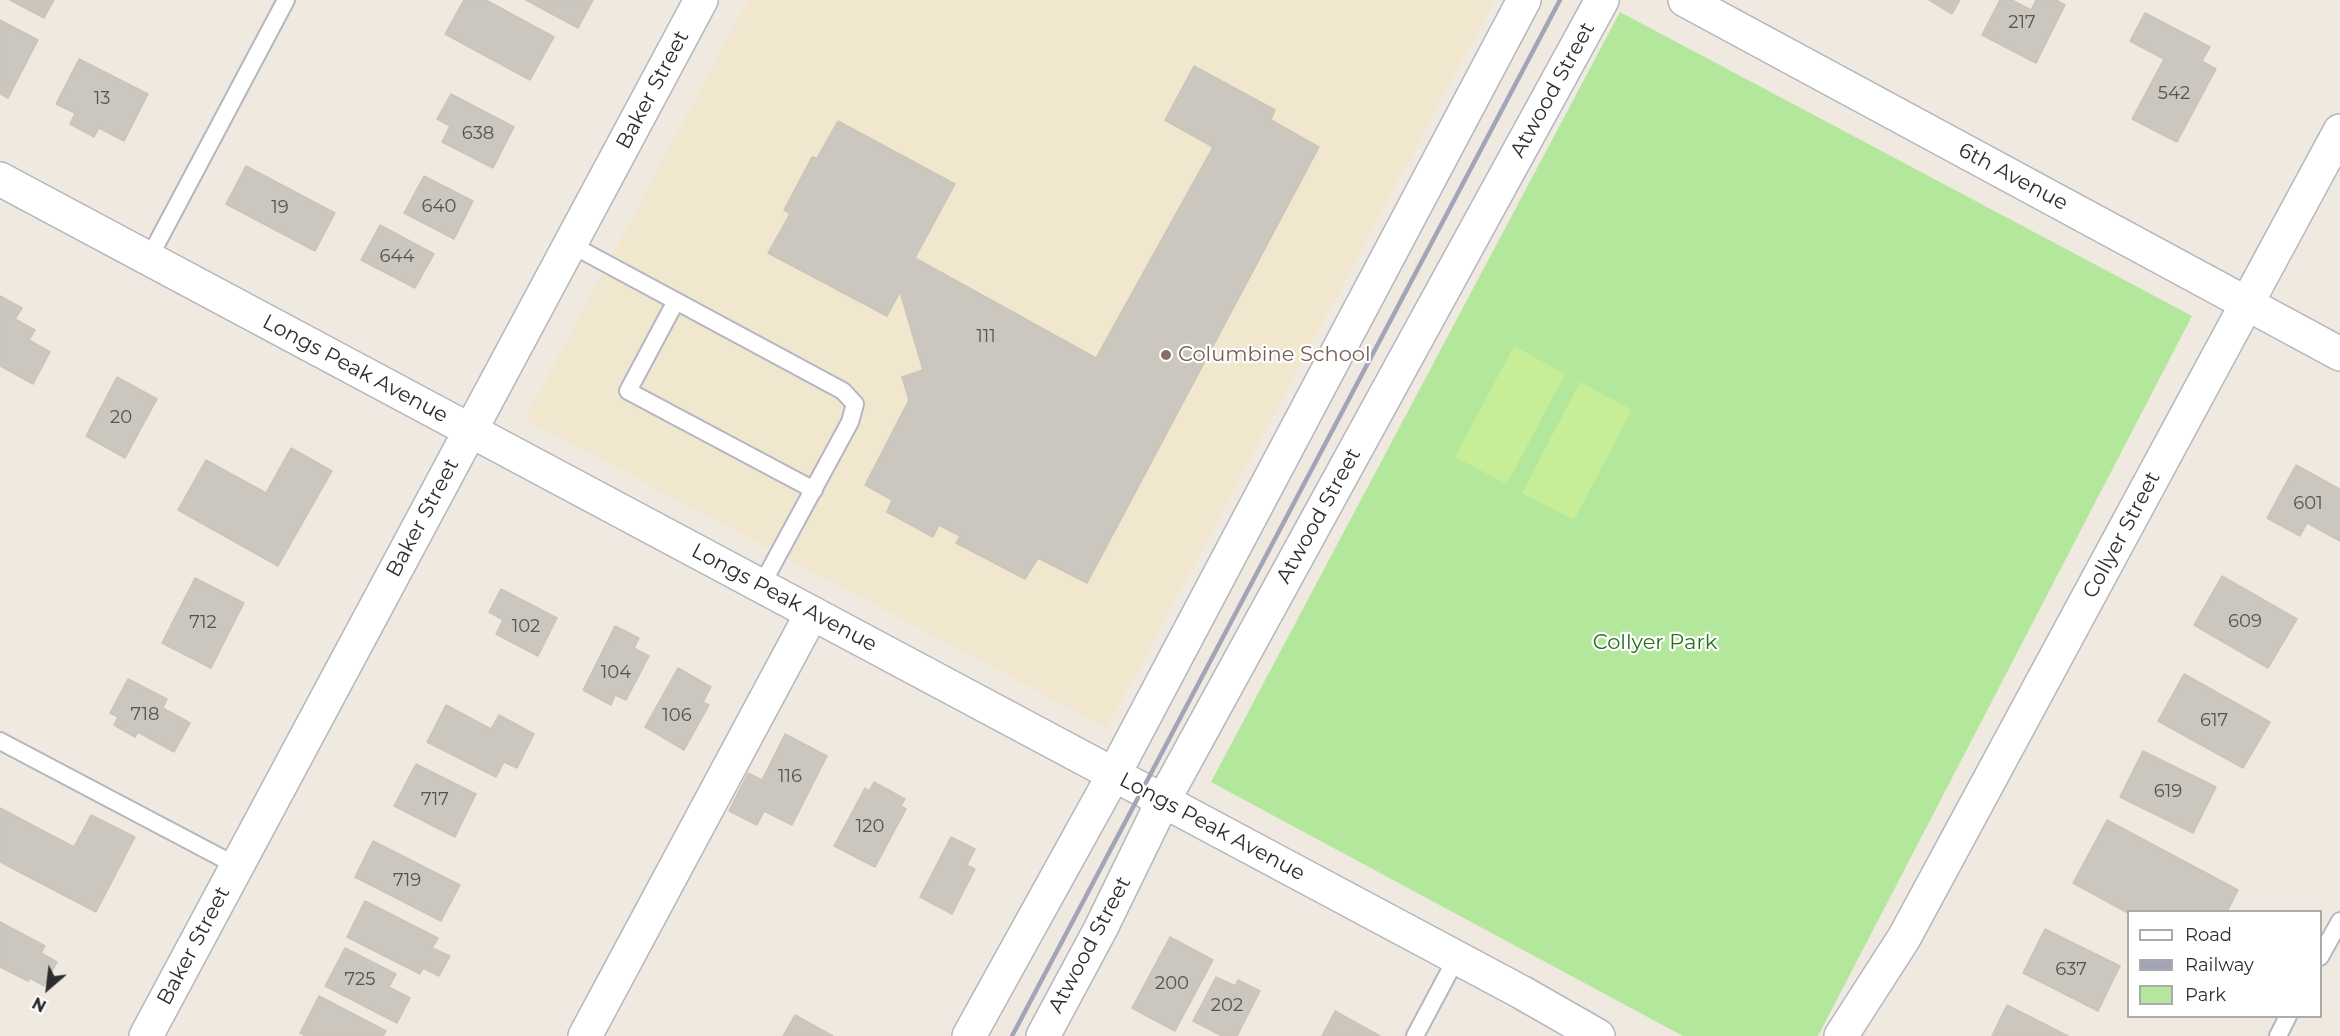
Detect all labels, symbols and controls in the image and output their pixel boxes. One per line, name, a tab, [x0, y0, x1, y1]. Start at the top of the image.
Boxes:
house number: 217	[2008, 12, 2036, 34]
street label: Atwood Street	[1505, 18, 1601, 162]
street label: Baker Street	[611, 27, 695, 153]
house number: 542	[2158, 83, 2190, 105]
house number: 13	[94, 88, 110, 110]
house number: 638	[462, 123, 494, 145]
street label: 6th Avenue	[1954, 138, 2072, 216]
house number: 640	[422, 196, 456, 218]
house number: 19	[271, 197, 289, 219]
house number: 644	[380, 246, 414, 268]
street label: Longs Peak Avenue	[258, 309, 452, 429]
house number: 111	[976, 326, 996, 348]
place label: Columbine School	[1178, 342, 1371, 368]
marker: Columbine School	[1159, 348, 1173, 362]
house number: 20	[110, 407, 132, 429]
street label: Atwood Street	[1271, 444, 1367, 588]
street label: Baker Street	[381, 455, 465, 581]
street label: Collyer Street	[2078, 467, 2166, 603]
house number: 601	[2293, 493, 2323, 515]
street label: Longs Peak Avenue	[687, 538, 881, 658]
house number: 609	[2228, 611, 2262, 633]
house number: 712	[189, 612, 217, 634]
house number: 102	[512, 616, 540, 638]
park label: Collyer Park	[1593, 630, 1717, 656]
house number: 104	[601, 662, 631, 684]
house number: 718	[131, 704, 159, 726]
house number: 106	[662, 705, 692, 727]
house number: 617	[2200, 710, 2228, 732]
house number: 116	[778, 766, 802, 788]
street label: Longs Peak Avenue	[1115, 767, 1309, 887]
house number: 619	[2154, 781, 2182, 803]
house number: 717	[421, 789, 449, 811]
house number: 120	[856, 816, 884, 838]
house number: 719	[393, 870, 421, 892]
street label: Atwood Street	[1043, 872, 1137, 1018]
street label: Baker Street	[152, 883, 236, 1009]
legend	[2127, 910, 2322, 1018]
text: Road	[2185, 924, 2232, 946]
text: Railway	[2185, 954, 2254, 976]
north arrow	[18, 958, 78, 1018]
house number: 637	[2055, 959, 2087, 981]
house number: 725	[344, 969, 376, 991]
house number: 200	[1155, 973, 1189, 995]
text: Park	[2185, 984, 2226, 1006]
text: N	[29, 993, 49, 1016]
house number: 202	[1211, 995, 1243, 1017]

